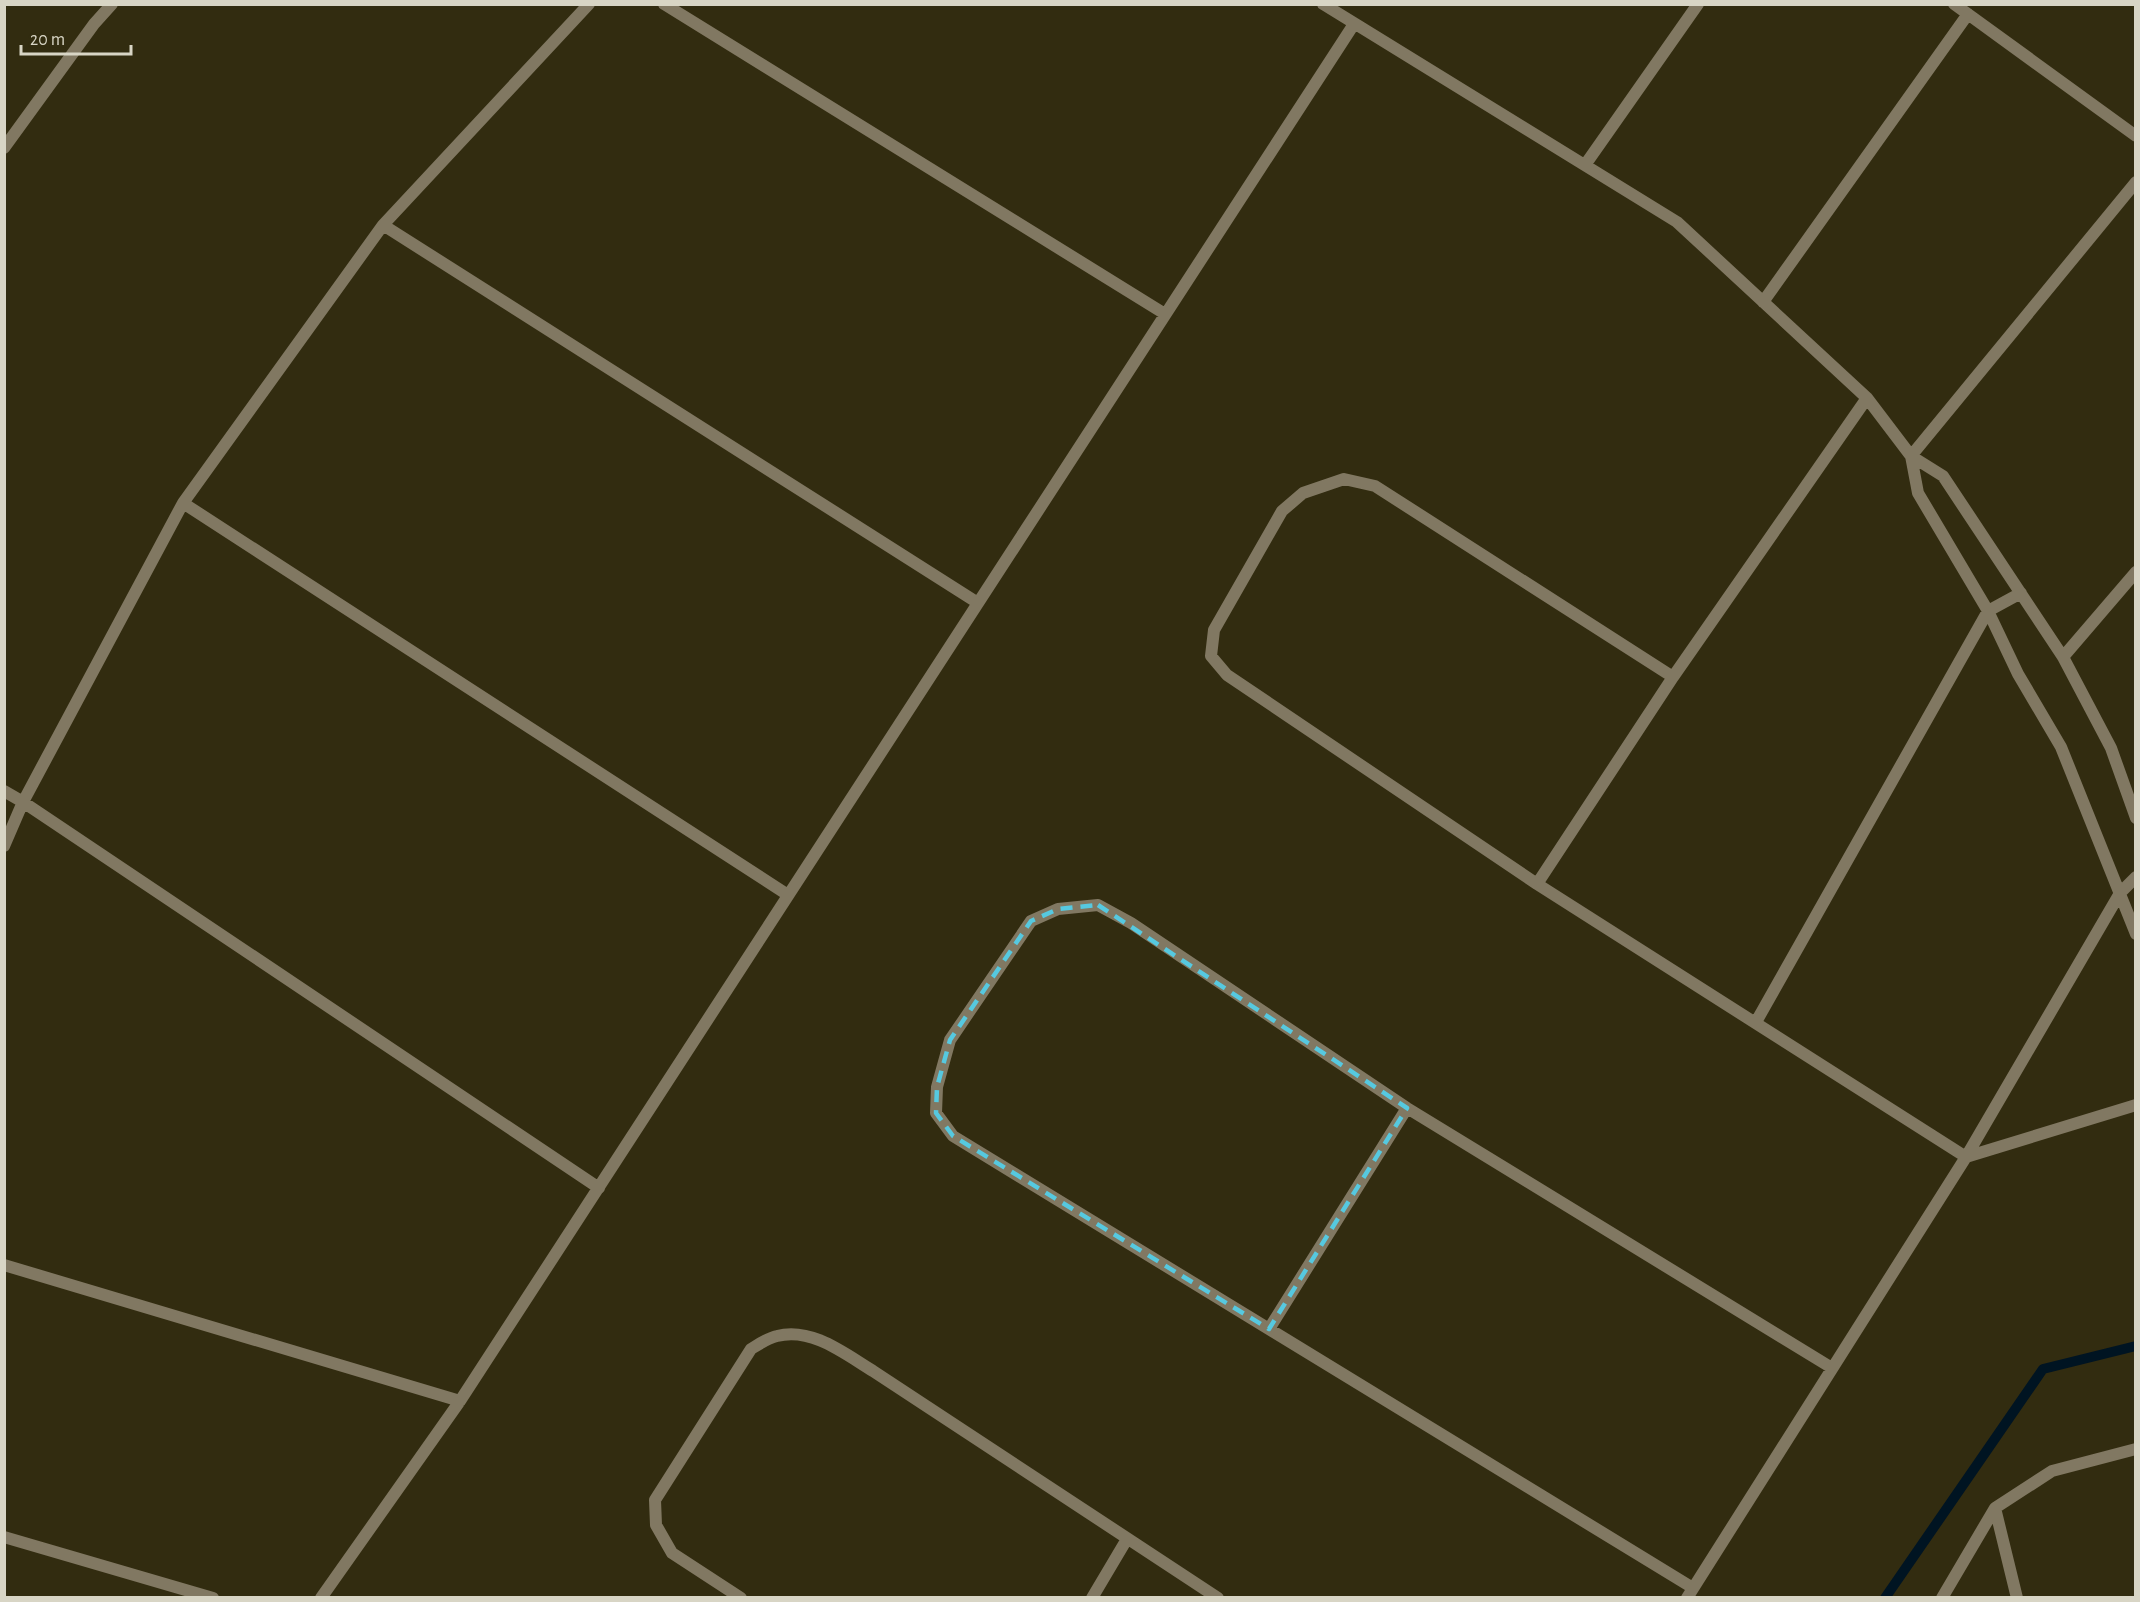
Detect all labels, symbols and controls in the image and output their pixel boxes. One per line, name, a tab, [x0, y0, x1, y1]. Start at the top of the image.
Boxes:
scale bar	[21, 18, 130, 56]
text: 20 m	[30, 31, 65, 49]

